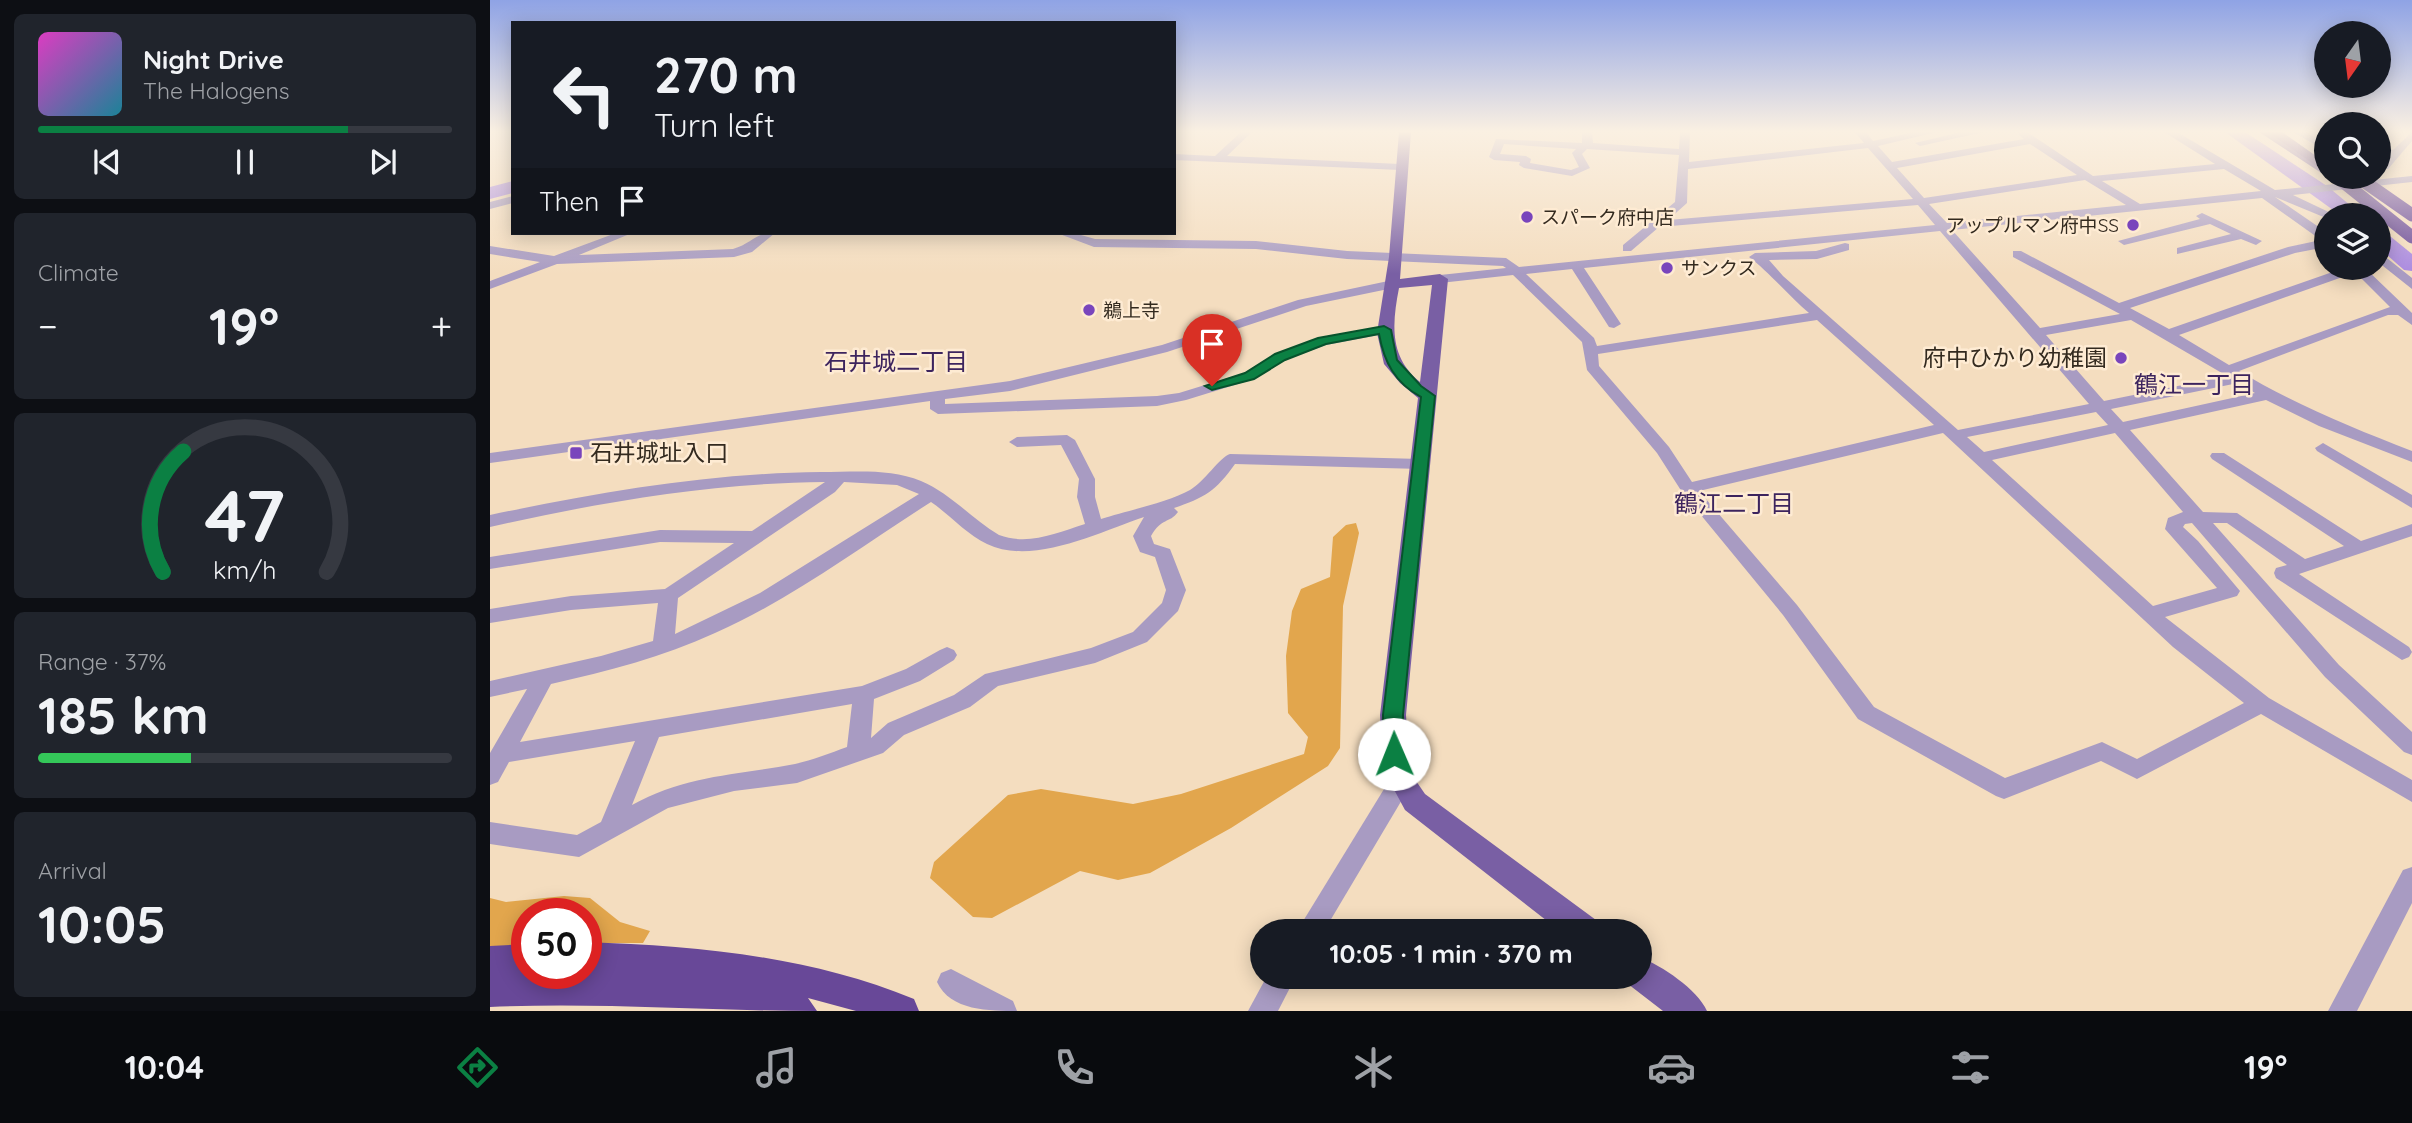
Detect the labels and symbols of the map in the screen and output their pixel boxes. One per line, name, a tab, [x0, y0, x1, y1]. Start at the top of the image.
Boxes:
north arrow	[2314, 21, 2390, 98]
place label: スパーク府中店	[1541, 205, 1674, 229]
marker: スパーク府中店	[1519, 209, 1535, 225]
place label: アップルマン府中SS	[1946, 213, 2119, 237]
marker: アップルマン府中SS	[2125, 217, 2141, 233]
place label: サンクス	[1681, 256, 1756, 280]
marker: サンクス	[1659, 260, 1675, 276]
place label: 鵜上寺	[1103, 298, 1160, 322]
marker: 鵜上寺	[1081, 302, 1097, 318]
pin	[1182, 314, 1242, 386]
place label: 府中ひかり幼稚園	[1923, 343, 2107, 372]
district label: 石井城二丁目	[824, 346, 968, 376]
marker: 府中ひかり幼稚園	[2113, 350, 2129, 366]
district label: 鶴江一丁目	[2134, 369, 2254, 399]
place label: 石井城址入口	[590, 438, 728, 467]
marker: 石井城址入口	[568, 445, 584, 461]
district label: 鶴江二丁目	[1674, 488, 1794, 518]
position arrow	[1357, 717, 1431, 791]
speed limit sign: 50	[511, 898, 602, 989]

